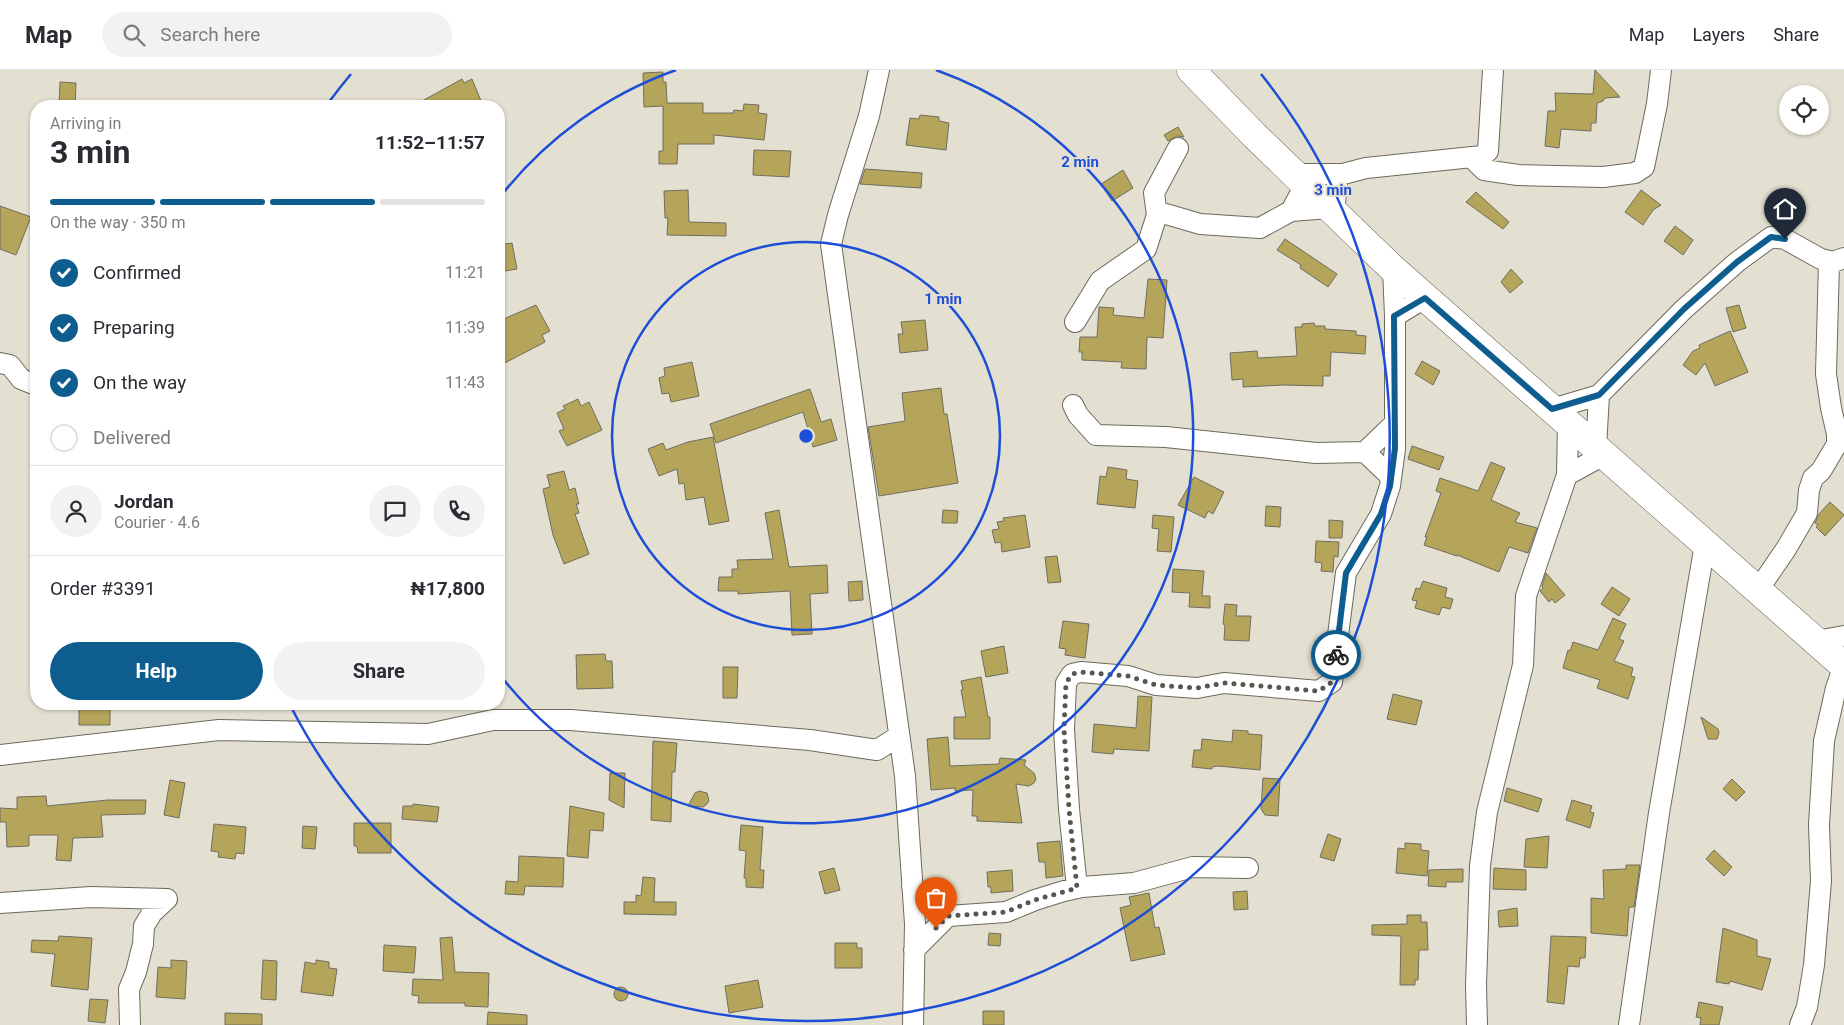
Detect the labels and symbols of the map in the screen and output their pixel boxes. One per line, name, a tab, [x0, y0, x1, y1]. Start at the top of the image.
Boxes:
text: 2 min	[1061, 153, 1099, 171]
text: 3 min	[1314, 181, 1352, 199]
pin	[1764, 188, 1806, 239]
text: 1 min	[924, 290, 962, 308]
centre of rings	[797, 427, 815, 445]
courier	[1311, 630, 1361, 680]
pin	[915, 877, 957, 928]

